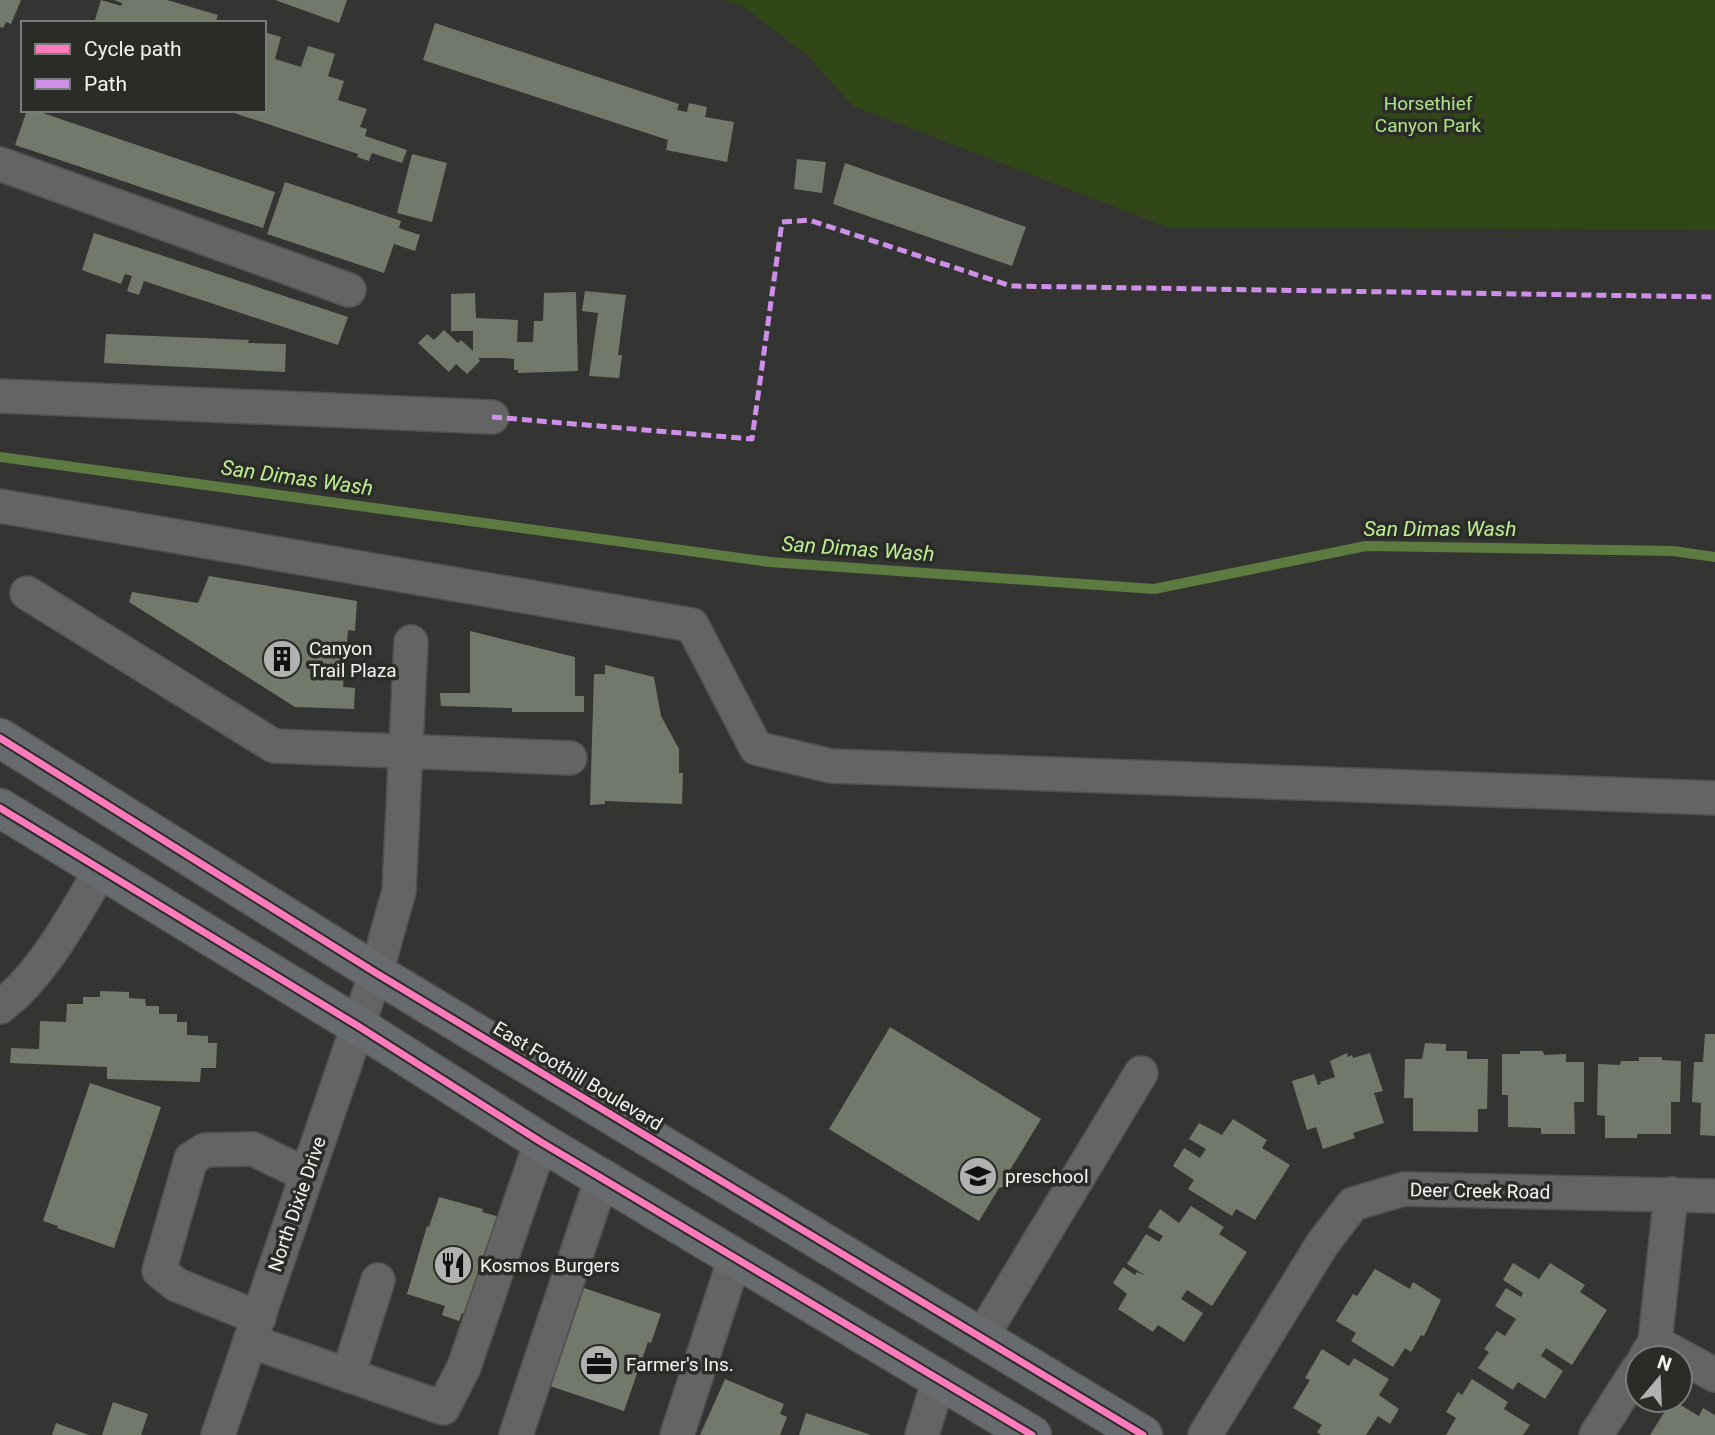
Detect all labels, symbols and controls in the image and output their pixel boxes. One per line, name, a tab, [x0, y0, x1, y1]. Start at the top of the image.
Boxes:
legend	[21, 21, 266, 112]
text: Cycle path	[84, 37, 182, 61]
text: Path	[84, 72, 127, 96]
park label: Horsethief Canyon Park	[1375, 92, 1482, 137]
water label: San Dimas Wash	[220, 455, 374, 501]
water label: San Dimas Wash	[1363, 517, 1517, 541]
water label: San Dimas Wash	[781, 532, 935, 566]
place label: Canyon Trail Plaza	[309, 637, 397, 682]
building icon: Canyon Trail Plaza	[261, 638, 303, 680]
street label: East Foothill Boulevard	[489, 1016, 667, 1136]
street label: North Dixie Drive	[263, 1133, 331, 1275]
school or university icon: preschool	[957, 1155, 999, 1197]
place label: preschool	[1005, 1165, 1089, 1188]
street label: Deer Creek Road	[1410, 1178, 1550, 1204]
restaurant icon: Kosmos Burgers	[432, 1244, 474, 1286]
place label: Kosmos Burgers	[480, 1254, 620, 1277]
office icon: Farmer's Ins.	[578, 1343, 620, 1385]
north arrow	[1624, 1344, 1694, 1414]
text: N	[1654, 1350, 1674, 1376]
place label: Farmer's Ins.	[626, 1353, 734, 1376]

